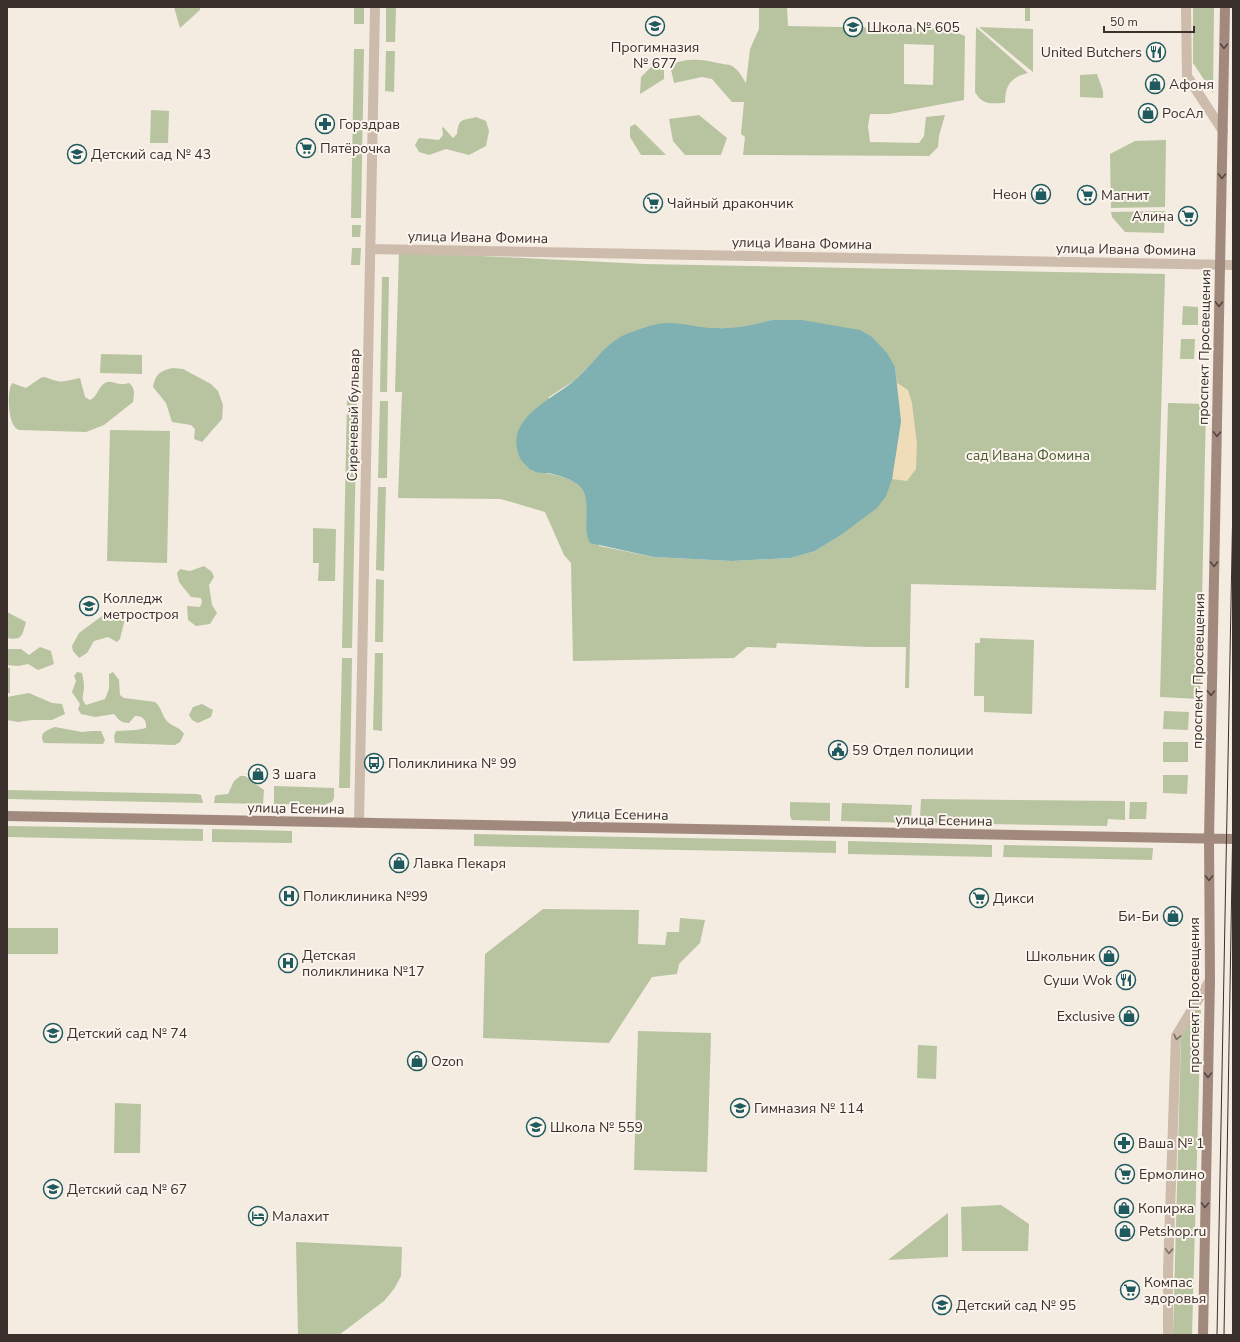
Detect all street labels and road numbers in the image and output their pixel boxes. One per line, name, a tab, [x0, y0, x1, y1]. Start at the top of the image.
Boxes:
street label: улица Ивана Фомина	[408, 227, 548, 248]
street label: улица Ивана Фомина	[732, 233, 872, 254]
street label: улица Ивана Фомина	[1056, 239, 1196, 260]
street label: проспект Просвещения	[1194, 269, 1215, 425]
street label: Сиреневый бульвар	[343, 348, 364, 482]
street label: проспект Просвещения	[1188, 593, 1209, 749]
street label: улица Есенина	[247, 798, 345, 819]
street label: улица Есенина	[571, 804, 669, 825]
street label: улица Есенина	[895, 810, 993, 831]
street label: проспект Просвещения	[1185, 917, 1204, 1073]

